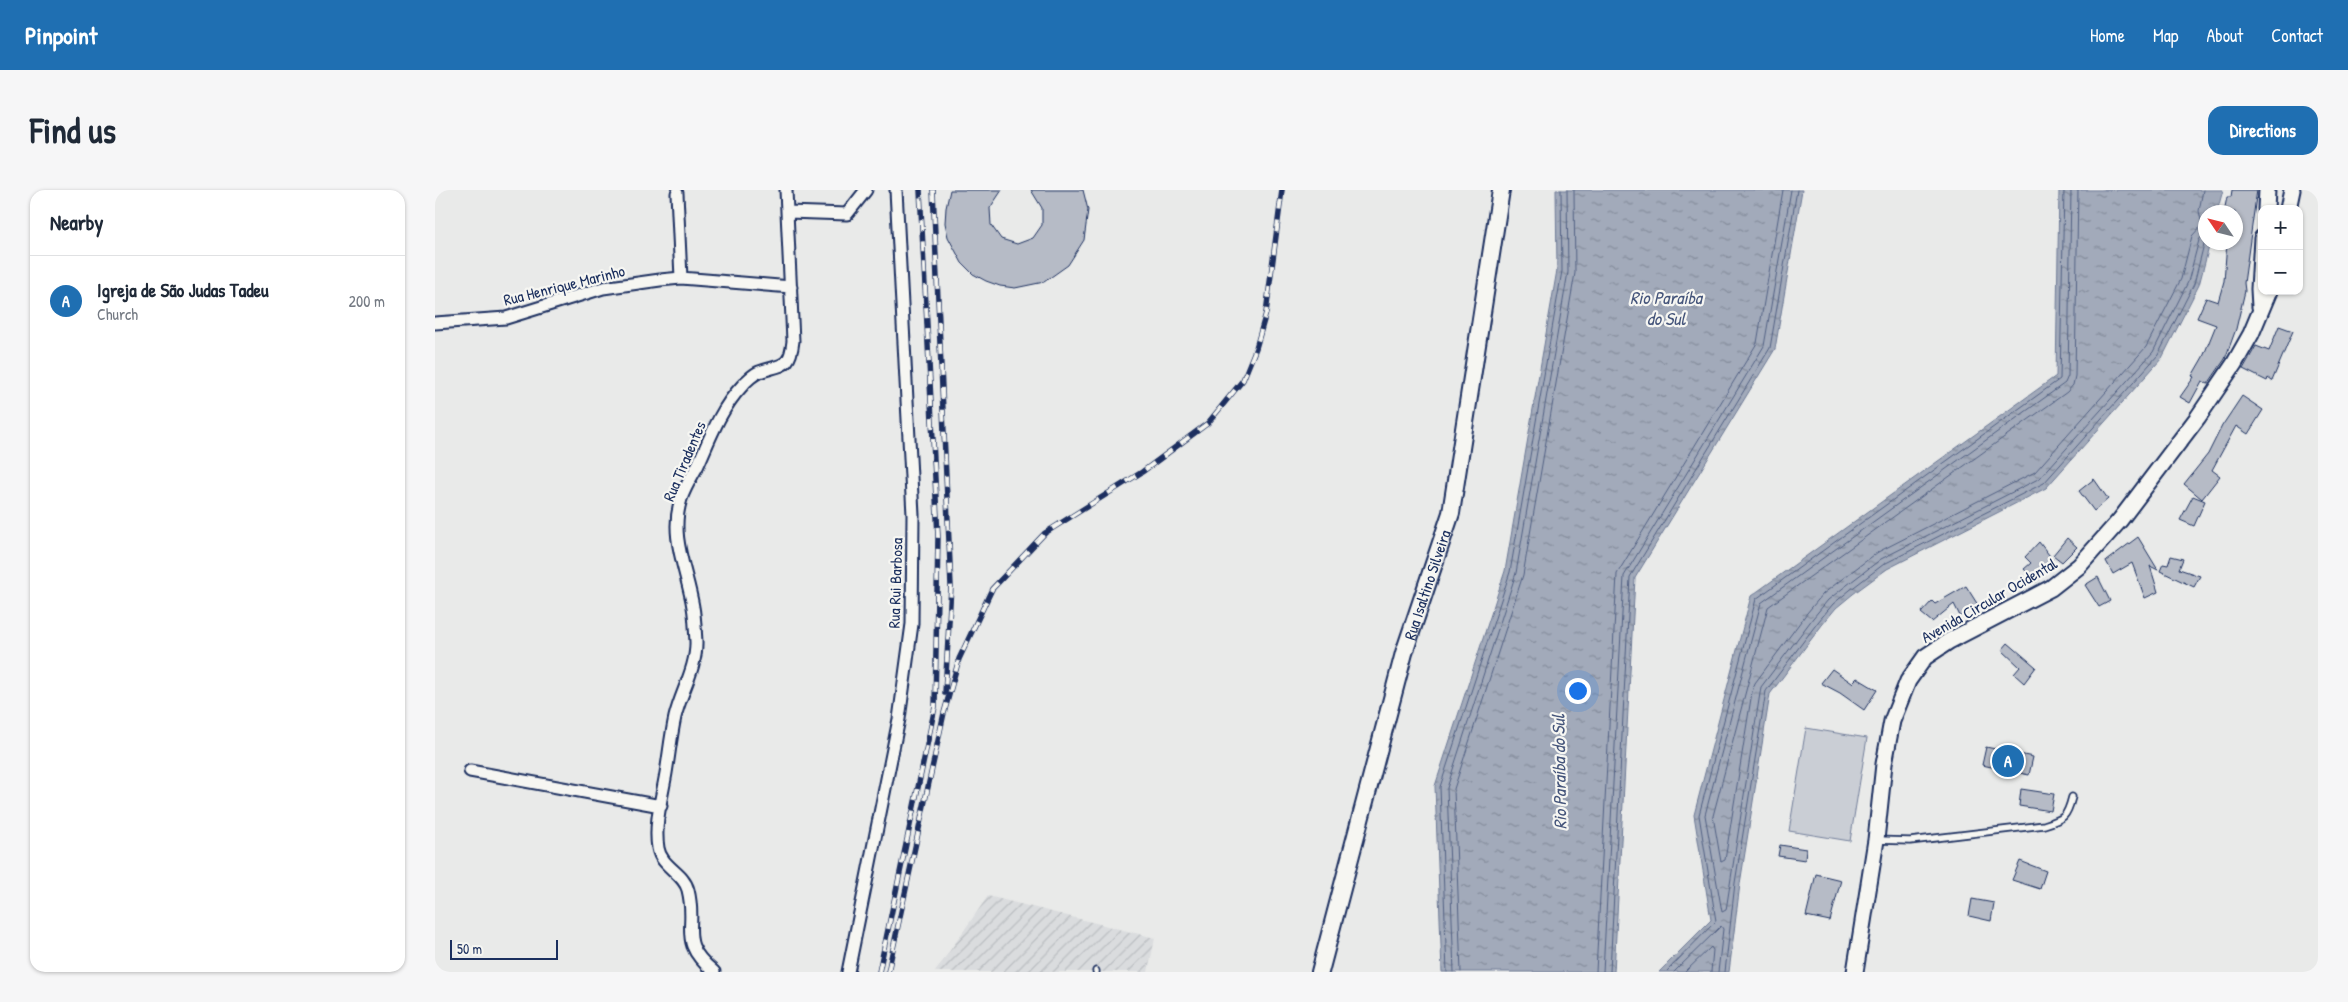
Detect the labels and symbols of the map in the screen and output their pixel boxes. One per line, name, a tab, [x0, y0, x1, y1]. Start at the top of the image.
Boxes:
north arrow	[2198, 205, 2243, 250]
street label: Rua Henrique Marinho	[501, 259, 627, 311]
water label: Rio Paraíba do Sul	[1630, 285, 1704, 331]
street label: Rua Tiradentes	[657, 418, 711, 504]
street label: Rua Isaltino Silveira	[1398, 527, 1456, 642]
street label: Rua Rui Barbosa	[882, 537, 908, 629]
street label: Avenida Circular Ocidental	[1917, 552, 2062, 648]
your location	[1565, 678, 1591, 704]
water label: Rio Paraíba do Sul	[1545, 713, 1572, 830]
pin: A	[1992, 742, 2024, 780]
scale bar	[450, 937, 557, 960]

